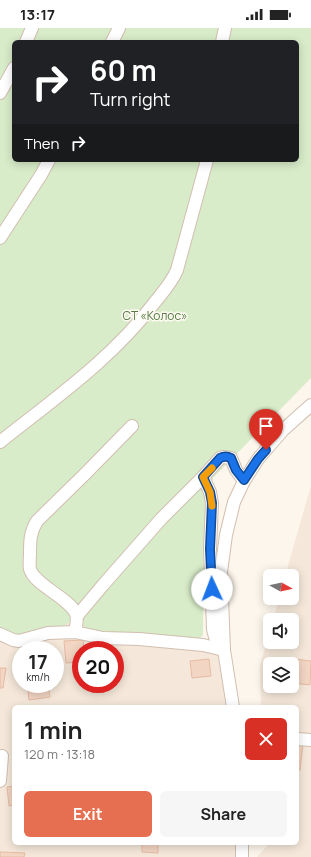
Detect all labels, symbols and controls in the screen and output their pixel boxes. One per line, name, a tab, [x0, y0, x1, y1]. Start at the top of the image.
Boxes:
text: 13:17	[20, 4, 55, 25]
text: 60 m	[90, 51, 157, 89]
icon: right	[24, 56, 76, 108]
text: Turn right	[90, 87, 171, 111]
icon: right	[67, 132, 89, 154]
text: Then	[24, 133, 59, 154]
park label: СТ «Колос»	[122, 307, 188, 324]
pin	[249, 409, 283, 450]
icon: arrive	[255, 415, 277, 437]
position arrow	[191, 568, 233, 610]
north arrow	[263, 569, 299, 605]
map controls	[263, 569, 299, 693]
button: sound	[263, 613, 299, 649]
speed limit sign: 20	[72, 641, 124, 693]
text: 17	[28, 648, 48, 675]
button: layers	[263, 657, 299, 693]
text: km/h	[26, 670, 50, 684]
text: 1 min	[24, 713, 83, 746]
button: close	[245, 718, 287, 760]
text: 120 m · 13:18	[24, 745, 95, 763]
button: Exit	[24, 791, 152, 837]
button: Share	[160, 791, 287, 837]

